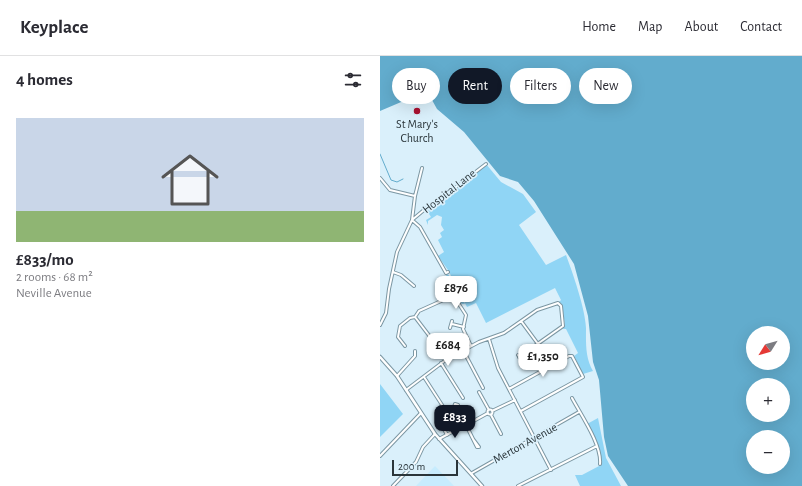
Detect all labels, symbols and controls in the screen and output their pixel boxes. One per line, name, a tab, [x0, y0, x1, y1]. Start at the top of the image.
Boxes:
text: Keyplace	[20, 18, 88, 37]
text: Home	[582, 20, 616, 34]
text: Map	[638, 20, 662, 34]
text: About	[684, 20, 718, 34]
text: Contact	[740, 20, 782, 34]
chip: Buy	[392, 68, 440, 104]
chip: Rent	[448, 68, 502, 104]
chip: Filters	[510, 68, 571, 104]
chip: New	[579, 68, 632, 104]
icon: filters	[342, 69, 364, 91]
text: 4 homes	[16, 71, 73, 88]
marker: St Mary's Church	[412, 106, 422, 116]
place label: St Mary's Church	[396, 118, 438, 144]
icon: home	[154, 144, 226, 216]
street label: Hospital Lane	[420, 167, 478, 215]
text: £833/mo	[16, 251, 74, 268]
text: 2 rooms · 68 m²	[16, 271, 93, 284]
pin: £876	[432, 276, 480, 310]
text: £876	[444, 282, 468, 295]
text: Neville Avenue	[16, 287, 92, 300]
north arrow	[746, 326, 790, 370]
map controls	[746, 326, 790, 474]
pin: £684	[424, 333, 472, 367]
text: £684	[435, 339, 461, 352]
pin: £1,350	[510, 344, 576, 378]
text: £1,350	[527, 350, 559, 363]
button: +	[746, 378, 790, 422]
pin: £833	[431, 405, 479, 439]
text: £833	[443, 411, 467, 424]
street label: Merton Avenue	[491, 420, 559, 466]
button: −	[746, 430, 790, 474]
scale bar	[392, 458, 458, 477]
text: 200 m	[398, 461, 425, 472]

